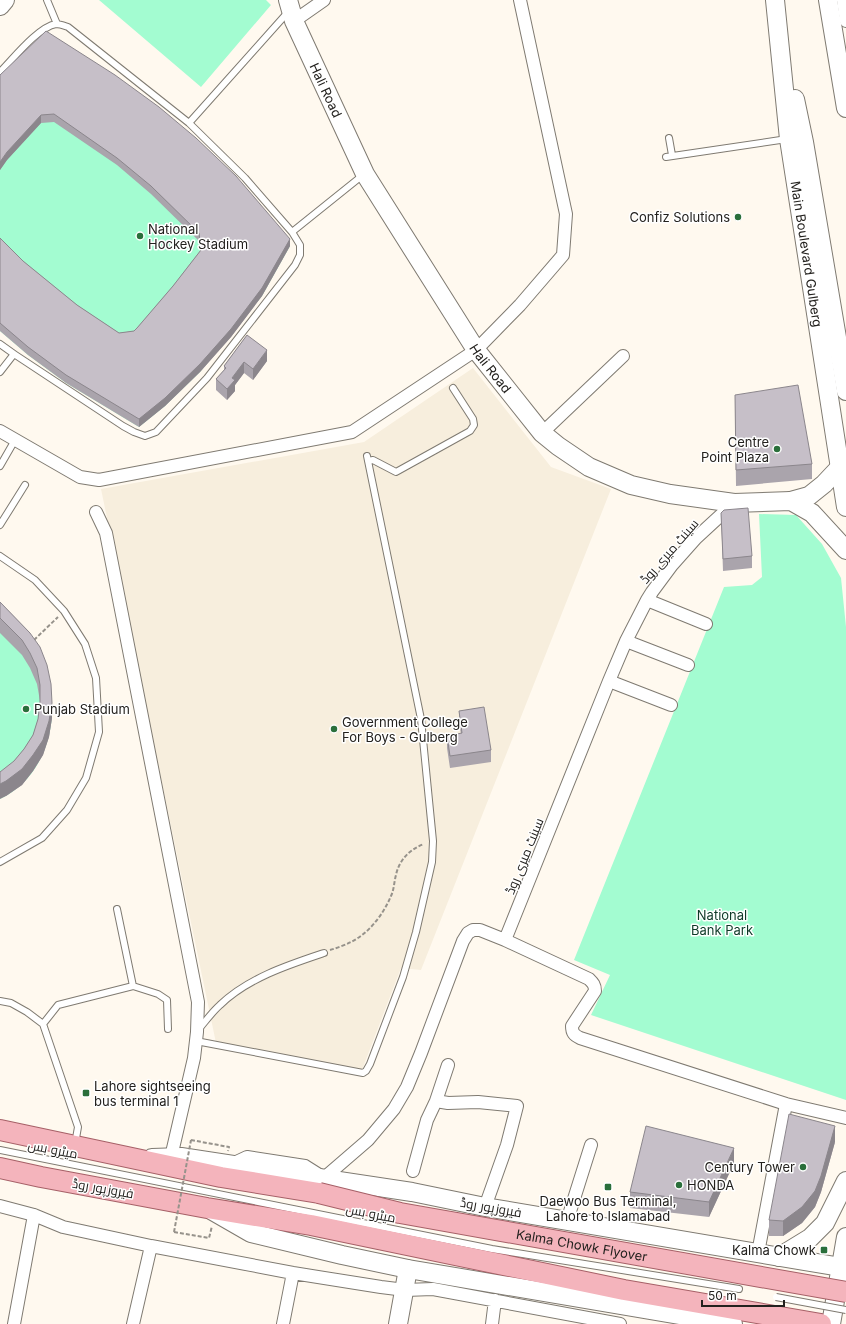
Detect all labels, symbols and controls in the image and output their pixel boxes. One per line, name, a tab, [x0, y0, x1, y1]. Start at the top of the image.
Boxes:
street label: Hali Road	[307, 60, 346, 120]
street label: Main Boulevard Gulberg	[788, 180, 826, 328]
place label: Confiz Solutions	[630, 209, 730, 225]
marker: Confiz Solutions	[733, 212, 743, 222]
place label: National Hockey Stadium	[148, 221, 248, 252]
marker: National Hockey Stadium	[135, 231, 145, 241]
street label: Hali Road	[466, 341, 515, 396]
place label: Centre Point Plaza	[701, 434, 769, 465]
marker: Centre Point Plaza	[772, 444, 782, 454]
street label: سینٹ میری روڈ	[636, 515, 702, 587]
place label: Punjab Stadium	[34, 701, 130, 717]
marker: Punjab Stadium	[21, 704, 31, 714]
place label: Government College For Boys - Gulberg	[342, 714, 468, 745]
marker: Government College For Boys - Gulberg	[329, 724, 339, 734]
street label: سینٹ میری روڈ	[501, 816, 547, 896]
park label: National Bank Park	[691, 907, 753, 938]
place label: Lahore sightseeing bus terminal 1	[94, 1078, 211, 1109]
marker: Lahore sightseeing bus terminal 1	[81, 1088, 91, 1098]
street label: میٹرو بس	[27, 1136, 79, 1162]
place label: Century Tower	[704, 1159, 795, 1175]
marker: Century Tower	[798, 1162, 808, 1172]
street label: فیروزپور روڈ	[71, 1175, 135, 1203]
place label: HONDA	[687, 1177, 734, 1193]
marker: HONDA	[674, 1180, 684, 1190]
marker: Daewoo Bus Terminal, Lahore to Islamabad	[603, 1182, 613, 1192]
place label: Daewoo Bus Terminal, Lahore to Islamabad	[540, 1193, 676, 1224]
street label: فیروزپور روڈ	[459, 1194, 523, 1222]
street label: میٹرو بس	[345, 1200, 397, 1226]
street label: Kalma Chowk Flyover	[515, 1226, 649, 1265]
place label: Kalma Chowk	[732, 1242, 816, 1258]
marker: Kalma Chowk	[819, 1245, 829, 1255]
scale bar	[702, 1282, 784, 1308]
text: 50 m	[708, 1288, 737, 1303]

